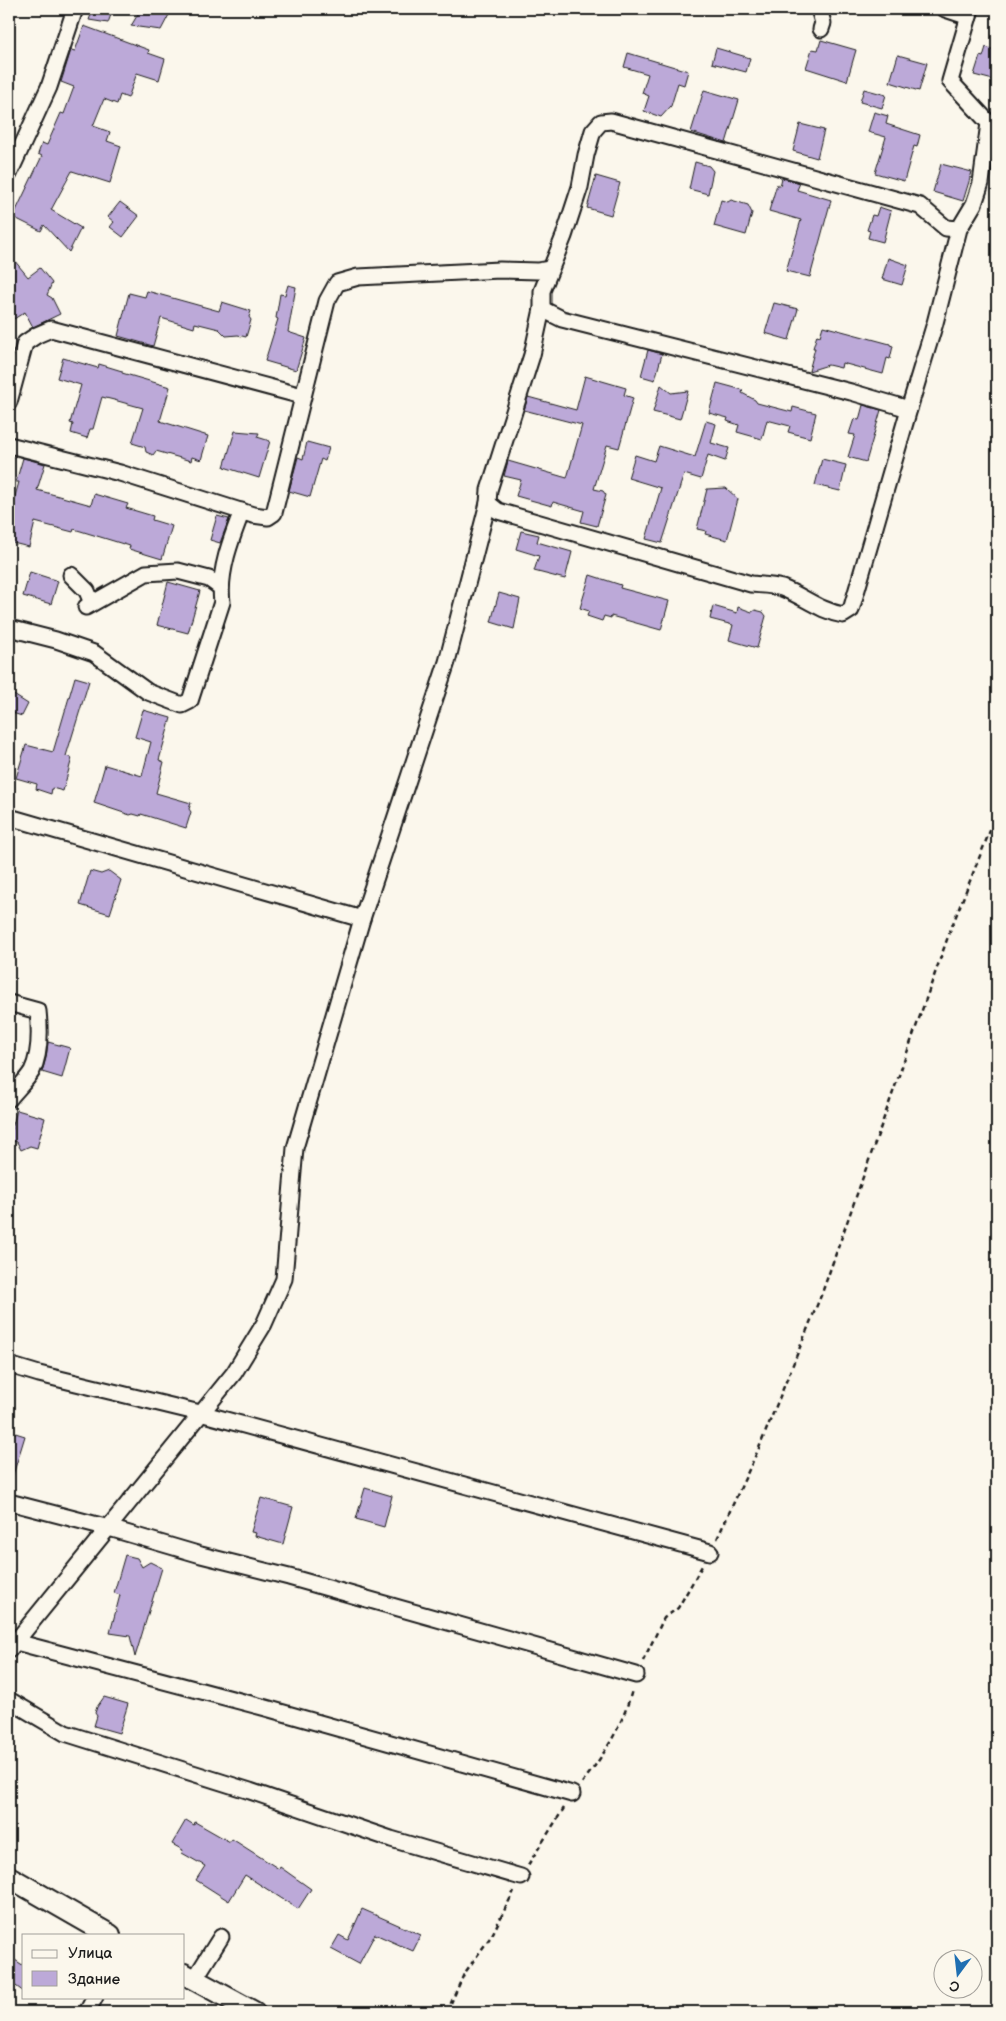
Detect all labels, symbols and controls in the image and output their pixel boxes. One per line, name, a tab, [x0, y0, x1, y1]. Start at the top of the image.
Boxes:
legend	[22, 1934, 185, 1998]
text: Улица	[68, 1944, 113, 1963]
north arrow	[934, 1948, 984, 1998]
text: Здание	[68, 1970, 120, 1989]
text: С	[948, 1977, 962, 1996]

